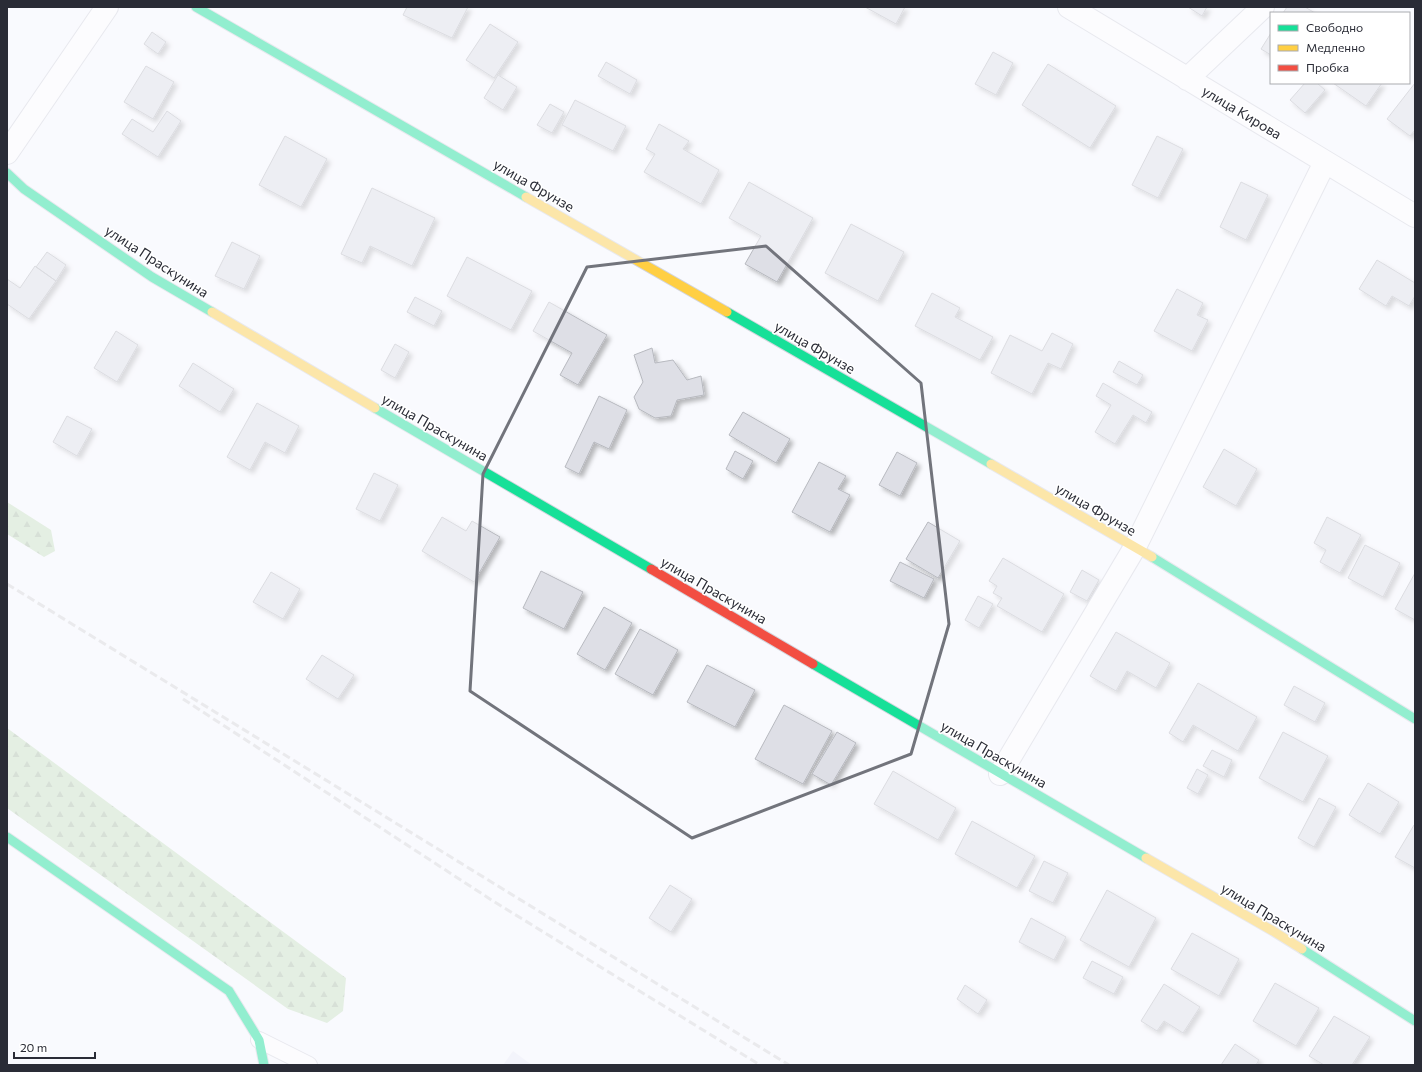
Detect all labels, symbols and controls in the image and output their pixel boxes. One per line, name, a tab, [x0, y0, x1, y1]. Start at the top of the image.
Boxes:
legend	[1270, 12, 1410, 84]
text: Свободно	[1306, 20, 1363, 34]
text: Медленно	[1306, 40, 1365, 54]
text: Пробка	[1306, 60, 1349, 74]
street label: улица Кирова	[1199, 82, 1285, 142]
street label: улица Фрунзе	[491, 155, 577, 215]
street label: улица Праскунина	[102, 221, 212, 301]
street label: улица Фрунзе	[772, 317, 858, 377]
street label: улица Праскунина	[379, 390, 491, 464]
street label: улица Фрунзе	[1053, 479, 1139, 539]
street label: улица Праскунина	[658, 553, 770, 627]
street label: улица Праскунина	[938, 717, 1050, 791]
street label: улица Праскунина	[1218, 879, 1330, 955]
scale bar	[14, 1034, 95, 1060]
text: 20 m	[20, 1040, 47, 1054]

